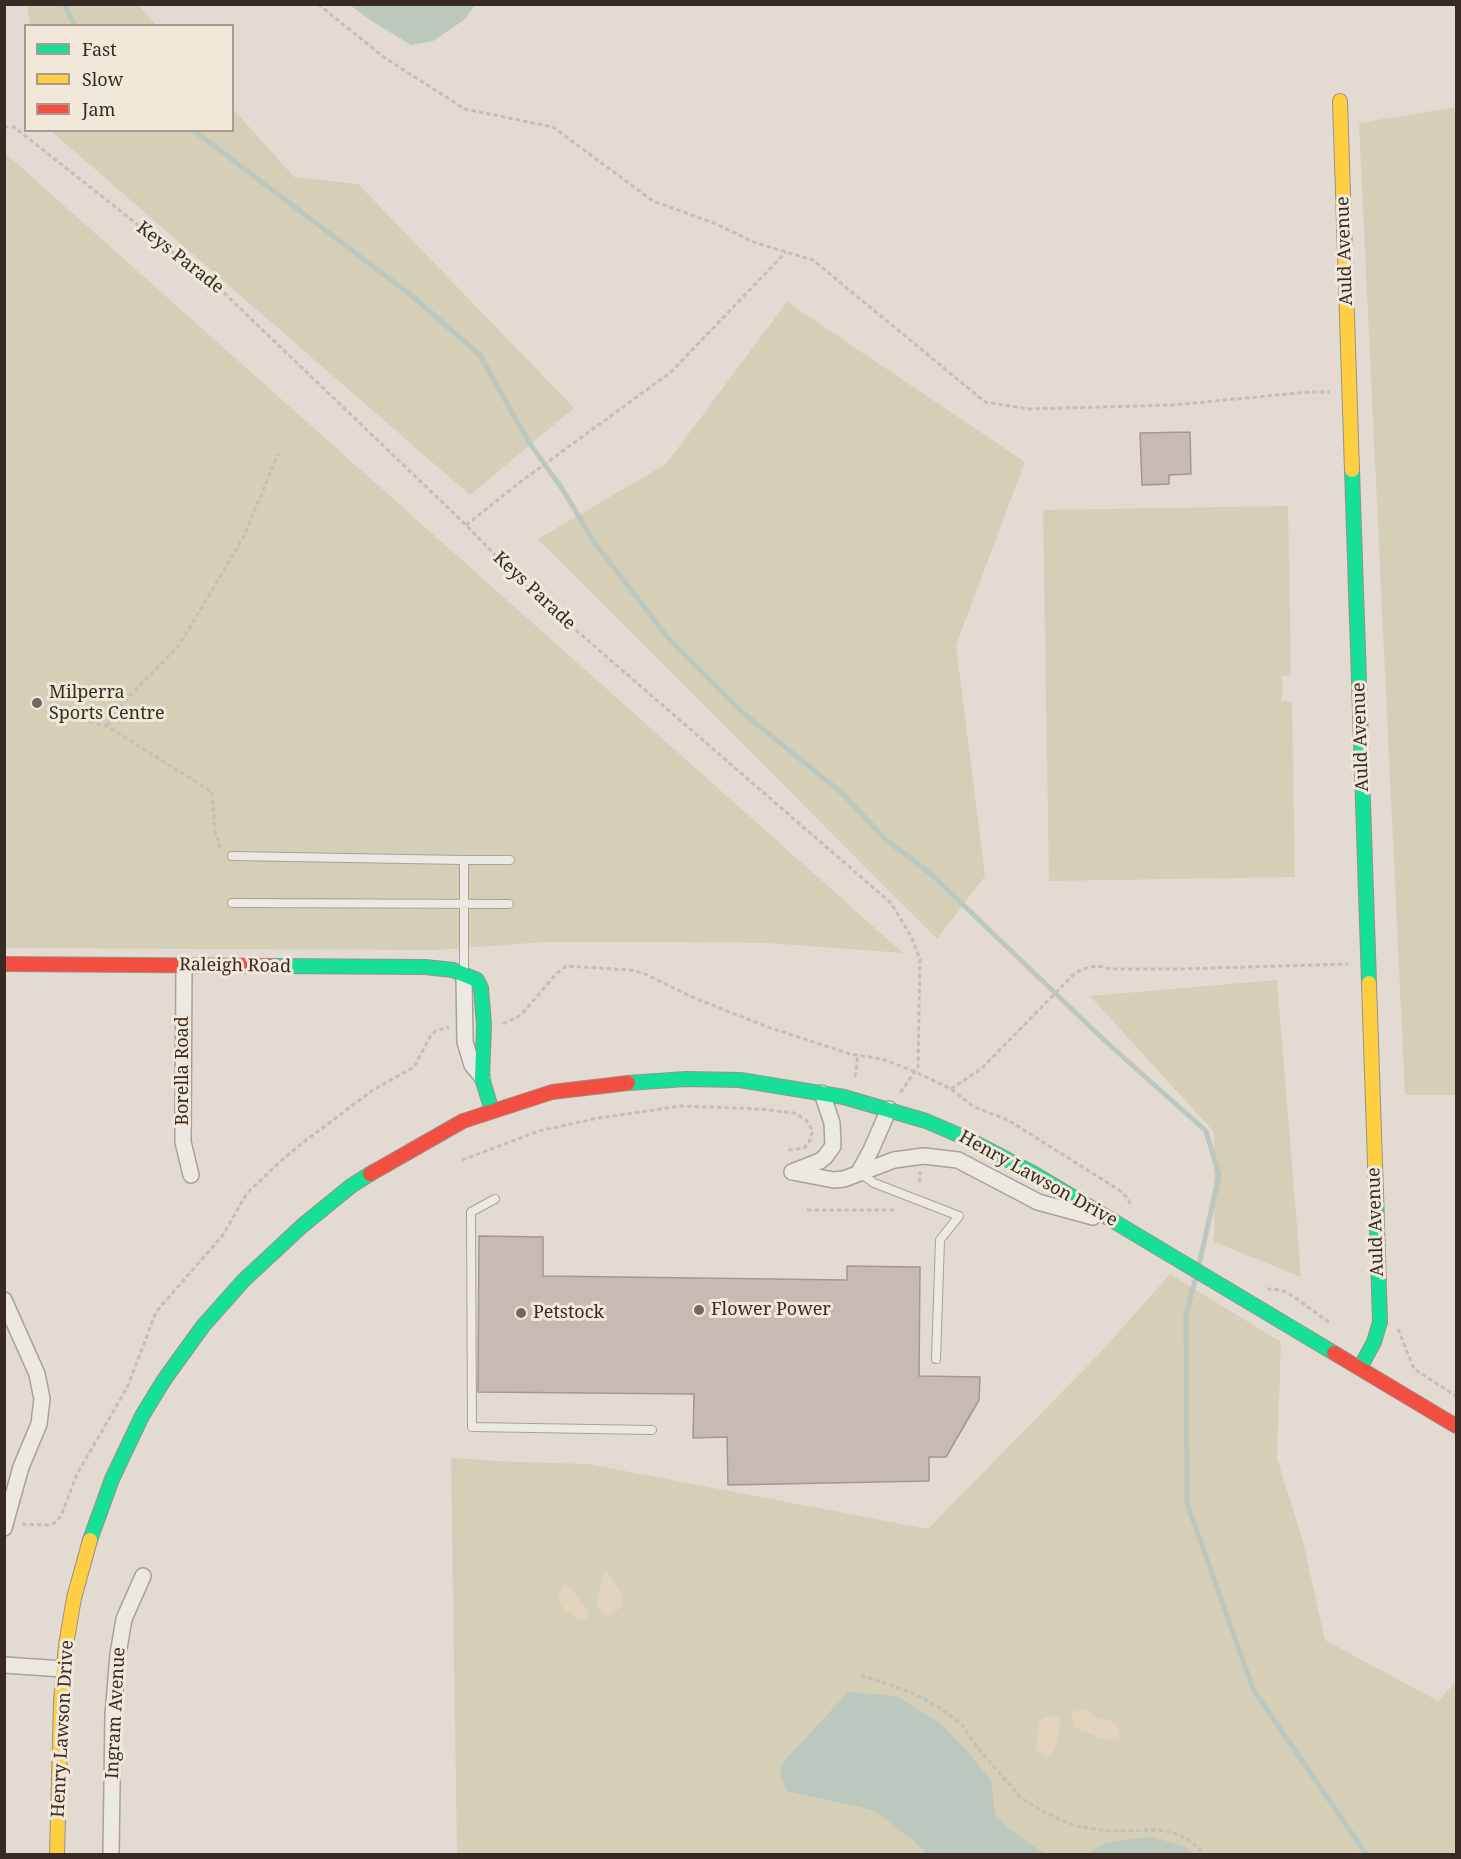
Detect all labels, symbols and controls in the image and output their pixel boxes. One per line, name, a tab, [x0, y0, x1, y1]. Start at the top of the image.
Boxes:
legend	[24, 24, 234, 132]
text: Fast	[82, 37, 117, 61]
text: Slow	[82, 67, 123, 91]
text: Jam	[82, 97, 116, 121]
street label: Auld Avenue	[1332, 196, 1358, 306]
street label: Keys Parade	[132, 217, 228, 299]
street label: Keys Parade	[488, 547, 580, 635]
place label: Milperra Sports Centre	[49, 682, 165, 724]
street label: Auld Avenue	[1348, 682, 1374, 792]
marker: Milperra Sports Centre	[30, 696, 44, 710]
street label: Raleigh Road	[179, 954, 291, 978]
street label: Borella Road	[172, 1016, 194, 1126]
street label: Henry Lawson Drive	[955, 1126, 1121, 1232]
street label: Auld Avenue	[1363, 1167, 1389, 1277]
place label: Flower Power	[711, 1299, 831, 1321]
place label: Petstock	[533, 1302, 604, 1324]
marker: Flower Power	[692, 1303, 706, 1317]
marker: Petstock	[514, 1306, 528, 1320]
street label: Henry Lawson Drive	[48, 1640, 78, 1818]
street label: Ingram Avenue	[102, 1646, 130, 1780]

